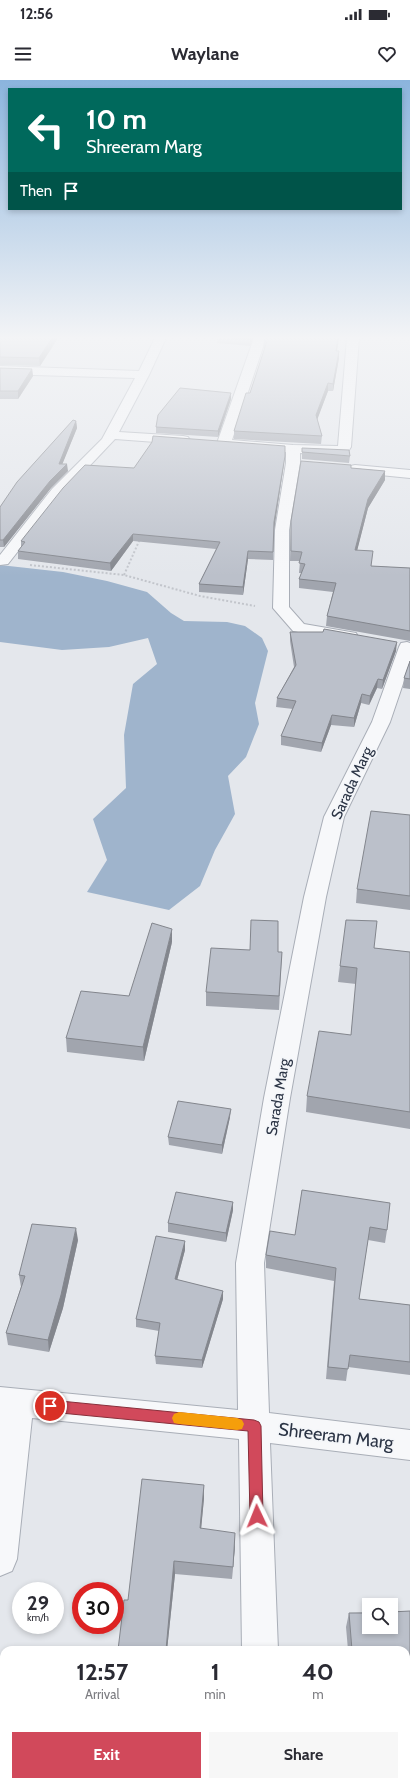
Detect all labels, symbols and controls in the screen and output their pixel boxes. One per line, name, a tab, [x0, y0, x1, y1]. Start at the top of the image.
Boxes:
text: 12:56	[20, 5, 53, 23]
icon: menu	[12, 43, 34, 65]
text: Waylane	[171, 43, 239, 65]
icon: heart	[376, 43, 398, 65]
text: 10 m	[86, 102, 147, 136]
icon: left	[20, 104, 72, 156]
text: Shreeram Marg	[86, 136, 202, 158]
icon: arrive	[60, 180, 82, 202]
text: Then	[20, 182, 52, 200]
street label: Sarada Marg	[327, 743, 377, 822]
street label: Sarada Marg	[262, 1056, 294, 1137]
pin	[33, 1389, 67, 1423]
icon: arrive	[39, 1395, 61, 1417]
street label: Shreeram Marg	[277, 1418, 396, 1454]
position arrow	[236, 1495, 278, 1537]
speed limit sign: 30	[72, 1582, 124, 1634]
text: 29	[27, 1591, 49, 1615]
map controls	[362, 1598, 398, 1634]
button: search	[362, 1598, 398, 1634]
text: km/h	[27, 1611, 49, 1624]
text: 12:57	[76, 1657, 128, 1686]
text: 1	[211, 1657, 220, 1686]
text: 40	[302, 1657, 334, 1686]
text: Arrival	[85, 1686, 119, 1702]
text: min	[204, 1686, 226, 1702]
text: m	[312, 1686, 324, 1702]
button: Exit	[12, 1732, 201, 1778]
button: Share	[209, 1732, 398, 1778]

